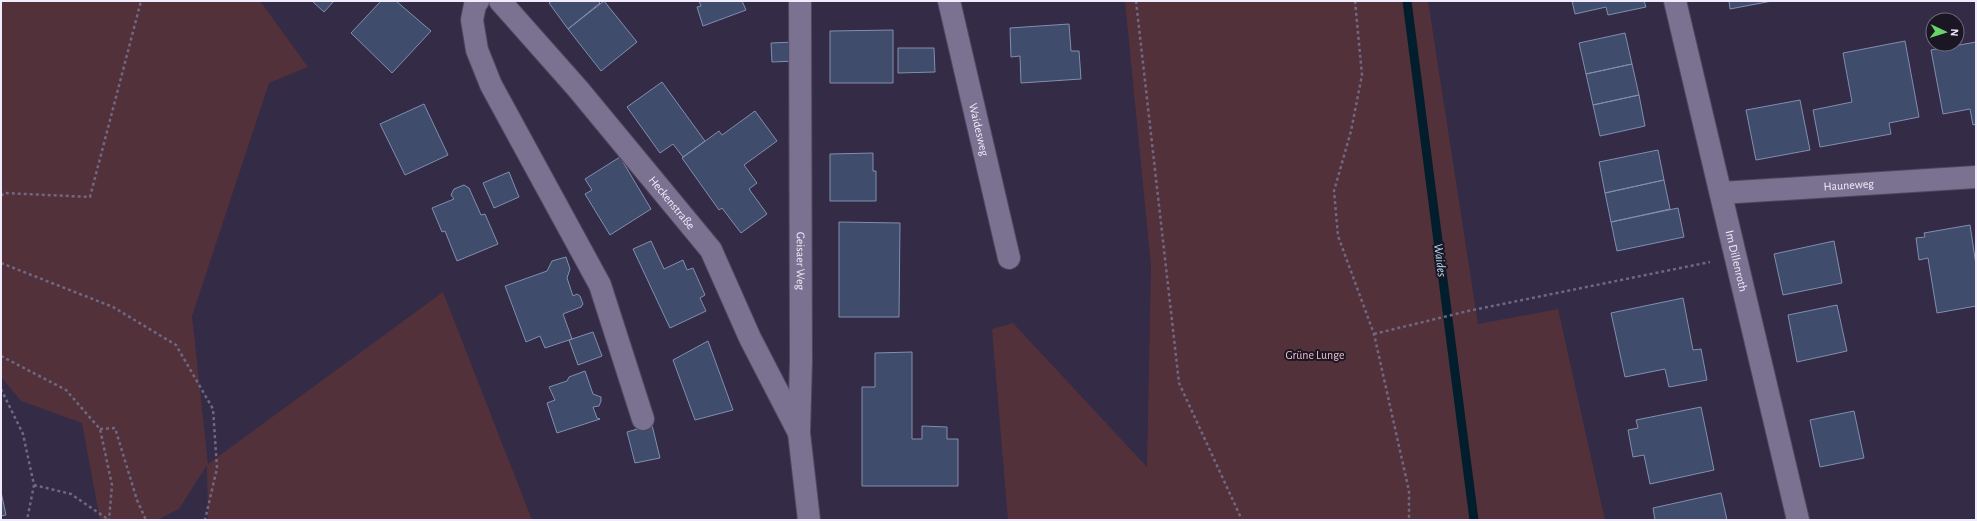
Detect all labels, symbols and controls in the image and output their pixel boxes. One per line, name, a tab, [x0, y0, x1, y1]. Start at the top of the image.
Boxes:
north arrow	[1925, 12, 1965, 52]
text: N	[1949, 28, 1960, 37]
street label: Waidesweg	[967, 102, 991, 157]
street label: Heckenstraße	[647, 174, 697, 232]
street label: Hauneweg	[1823, 177, 1874, 193]
street label: Im Dillenroth	[1723, 229, 1750, 293]
street label: Geisaer Weg	[795, 232, 807, 290]
water label: Waides	[1431, 243, 1448, 278]
park label: Grüne Lunge	[1285, 349, 1345, 361]

